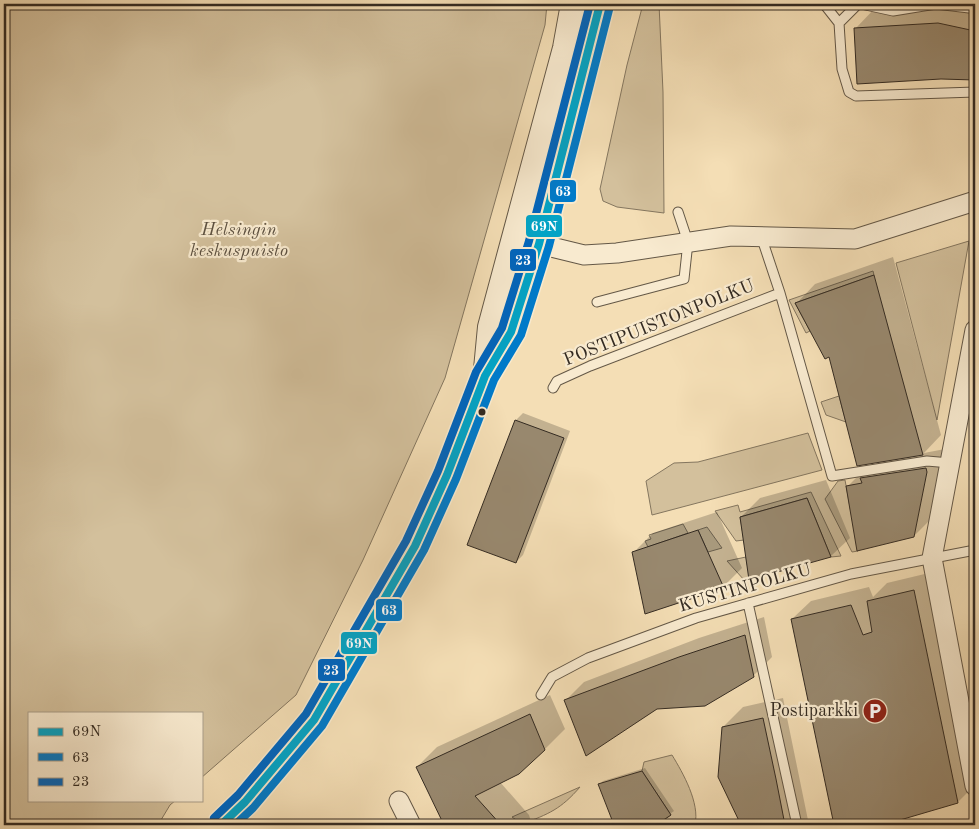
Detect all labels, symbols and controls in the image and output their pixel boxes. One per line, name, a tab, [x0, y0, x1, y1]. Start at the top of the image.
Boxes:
line badge: 63	[549, 179, 577, 203]
text: 63	[555, 185, 571, 199]
line badge: 69N	[525, 214, 563, 238]
text: 69N	[531, 220, 558, 234]
park label: Helsingin keskuspuisto	[190, 221, 288, 260]
line badge: 23	[509, 248, 537, 272]
text: 23	[515, 254, 531, 268]
street label: POSTIPUISTONPOLKU	[561, 276, 757, 370]
unlabelled marker	[477, 407, 487, 417]
street label: KUSTINPOLKU	[677, 560, 813, 616]
line badge: 63	[375, 598, 403, 622]
text: 63	[381, 604, 397, 618]
line badge: 69N	[340, 631, 378, 655]
text: 69N	[346, 637, 373, 651]
line badge: 23	[317, 658, 346, 682]
text: 23	[323, 664, 339, 678]
parking icon: Postiparkki	[862, 698, 888, 724]
place label: Postiparkki	[770, 702, 858, 720]
legend	[28, 712, 202, 802]
text: 69N	[72, 725, 101, 740]
text: 63	[72, 751, 89, 766]
text: 23	[72, 775, 89, 790]

